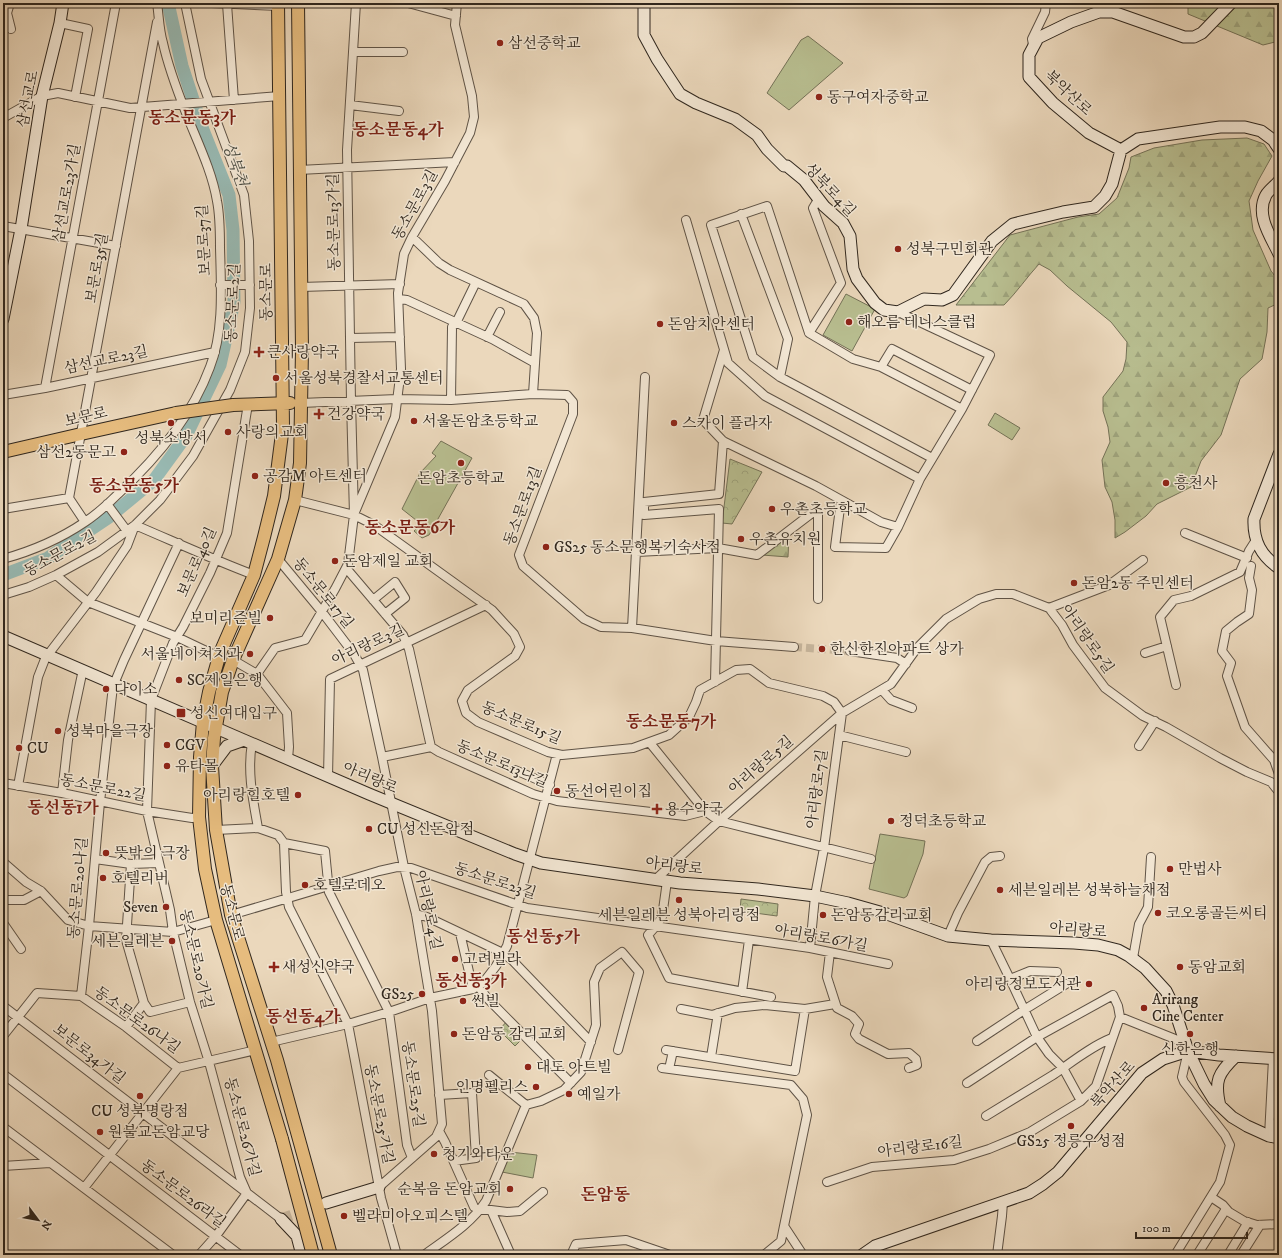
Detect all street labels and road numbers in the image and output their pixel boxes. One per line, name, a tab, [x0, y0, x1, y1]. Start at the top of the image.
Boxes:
street label: 북악산로	[1040, 66, 1096, 120]
street label: 삼선교로	[13, 68, 43, 129]
street label: 삼선교로23가길	[49, 142, 85, 244]
street label: 성북로4길	[800, 159, 860, 221]
street label: 동소문로3길	[388, 166, 442, 244]
street label: 동소문로13가길	[324, 173, 344, 271]
street label: 보문로37길	[193, 204, 215, 276]
street label: 보문로35길	[81, 231, 113, 305]
street label: 동소문로2길	[221, 263, 245, 343]
street label: 동소문로	[257, 263, 276, 321]
street label: 삼선교로23길	[62, 342, 150, 378]
street label: 보문로	[63, 403, 110, 431]
street label: 동소문로13길	[500, 463, 546, 549]
street label: 보문로40길	[173, 524, 221, 600]
street label: 동소문로2길	[20, 527, 100, 581]
street label: 동소문로17길	[289, 554, 357, 632]
street label: 아리랑로5길	[1056, 601, 1118, 677]
street label: 아리랑로3길	[329, 620, 407, 670]
street label: 동소문로15길	[478, 698, 564, 748]
street label: 아리랑로5길	[725, 732, 797, 798]
street label: 동소문로13나길	[453, 736, 551, 792]
street label: 아리랑로7길	[802, 748, 832, 830]
street label: 아리랑로	[340, 758, 401, 798]
street label: 동소문로22길	[58, 770, 148, 806]
street label: 동소문로20나길	[64, 836, 92, 940]
street label: 아리랑로	[644, 853, 704, 879]
street label: 동소문로23길	[451, 859, 539, 903]
street label: 아리랑로4길	[410, 868, 446, 952]
street label: 동소문로	[216, 882, 248, 943]
street label: 동소문로20가길	[175, 907, 217, 1011]
street label: 아리랑로	[1048, 918, 1108, 942]
street label: 아리랑로6가길	[773, 920, 869, 956]
street label: 동소문로26나길	[90, 982, 184, 1058]
street label: 보문로34가길	[49, 1020, 129, 1088]
street label: 동소문로25길	[398, 1040, 428, 1128]
street label: 북악산로	[1087, 1057, 1140, 1113]
street label: 동소문로25가길	[360, 1062, 398, 1166]
street label: 동소문로26가길	[220, 1075, 264, 1179]
street label: 아리랑로16길	[876, 1132, 964, 1162]
street label: 동소문로26라길	[137, 1156, 229, 1232]

